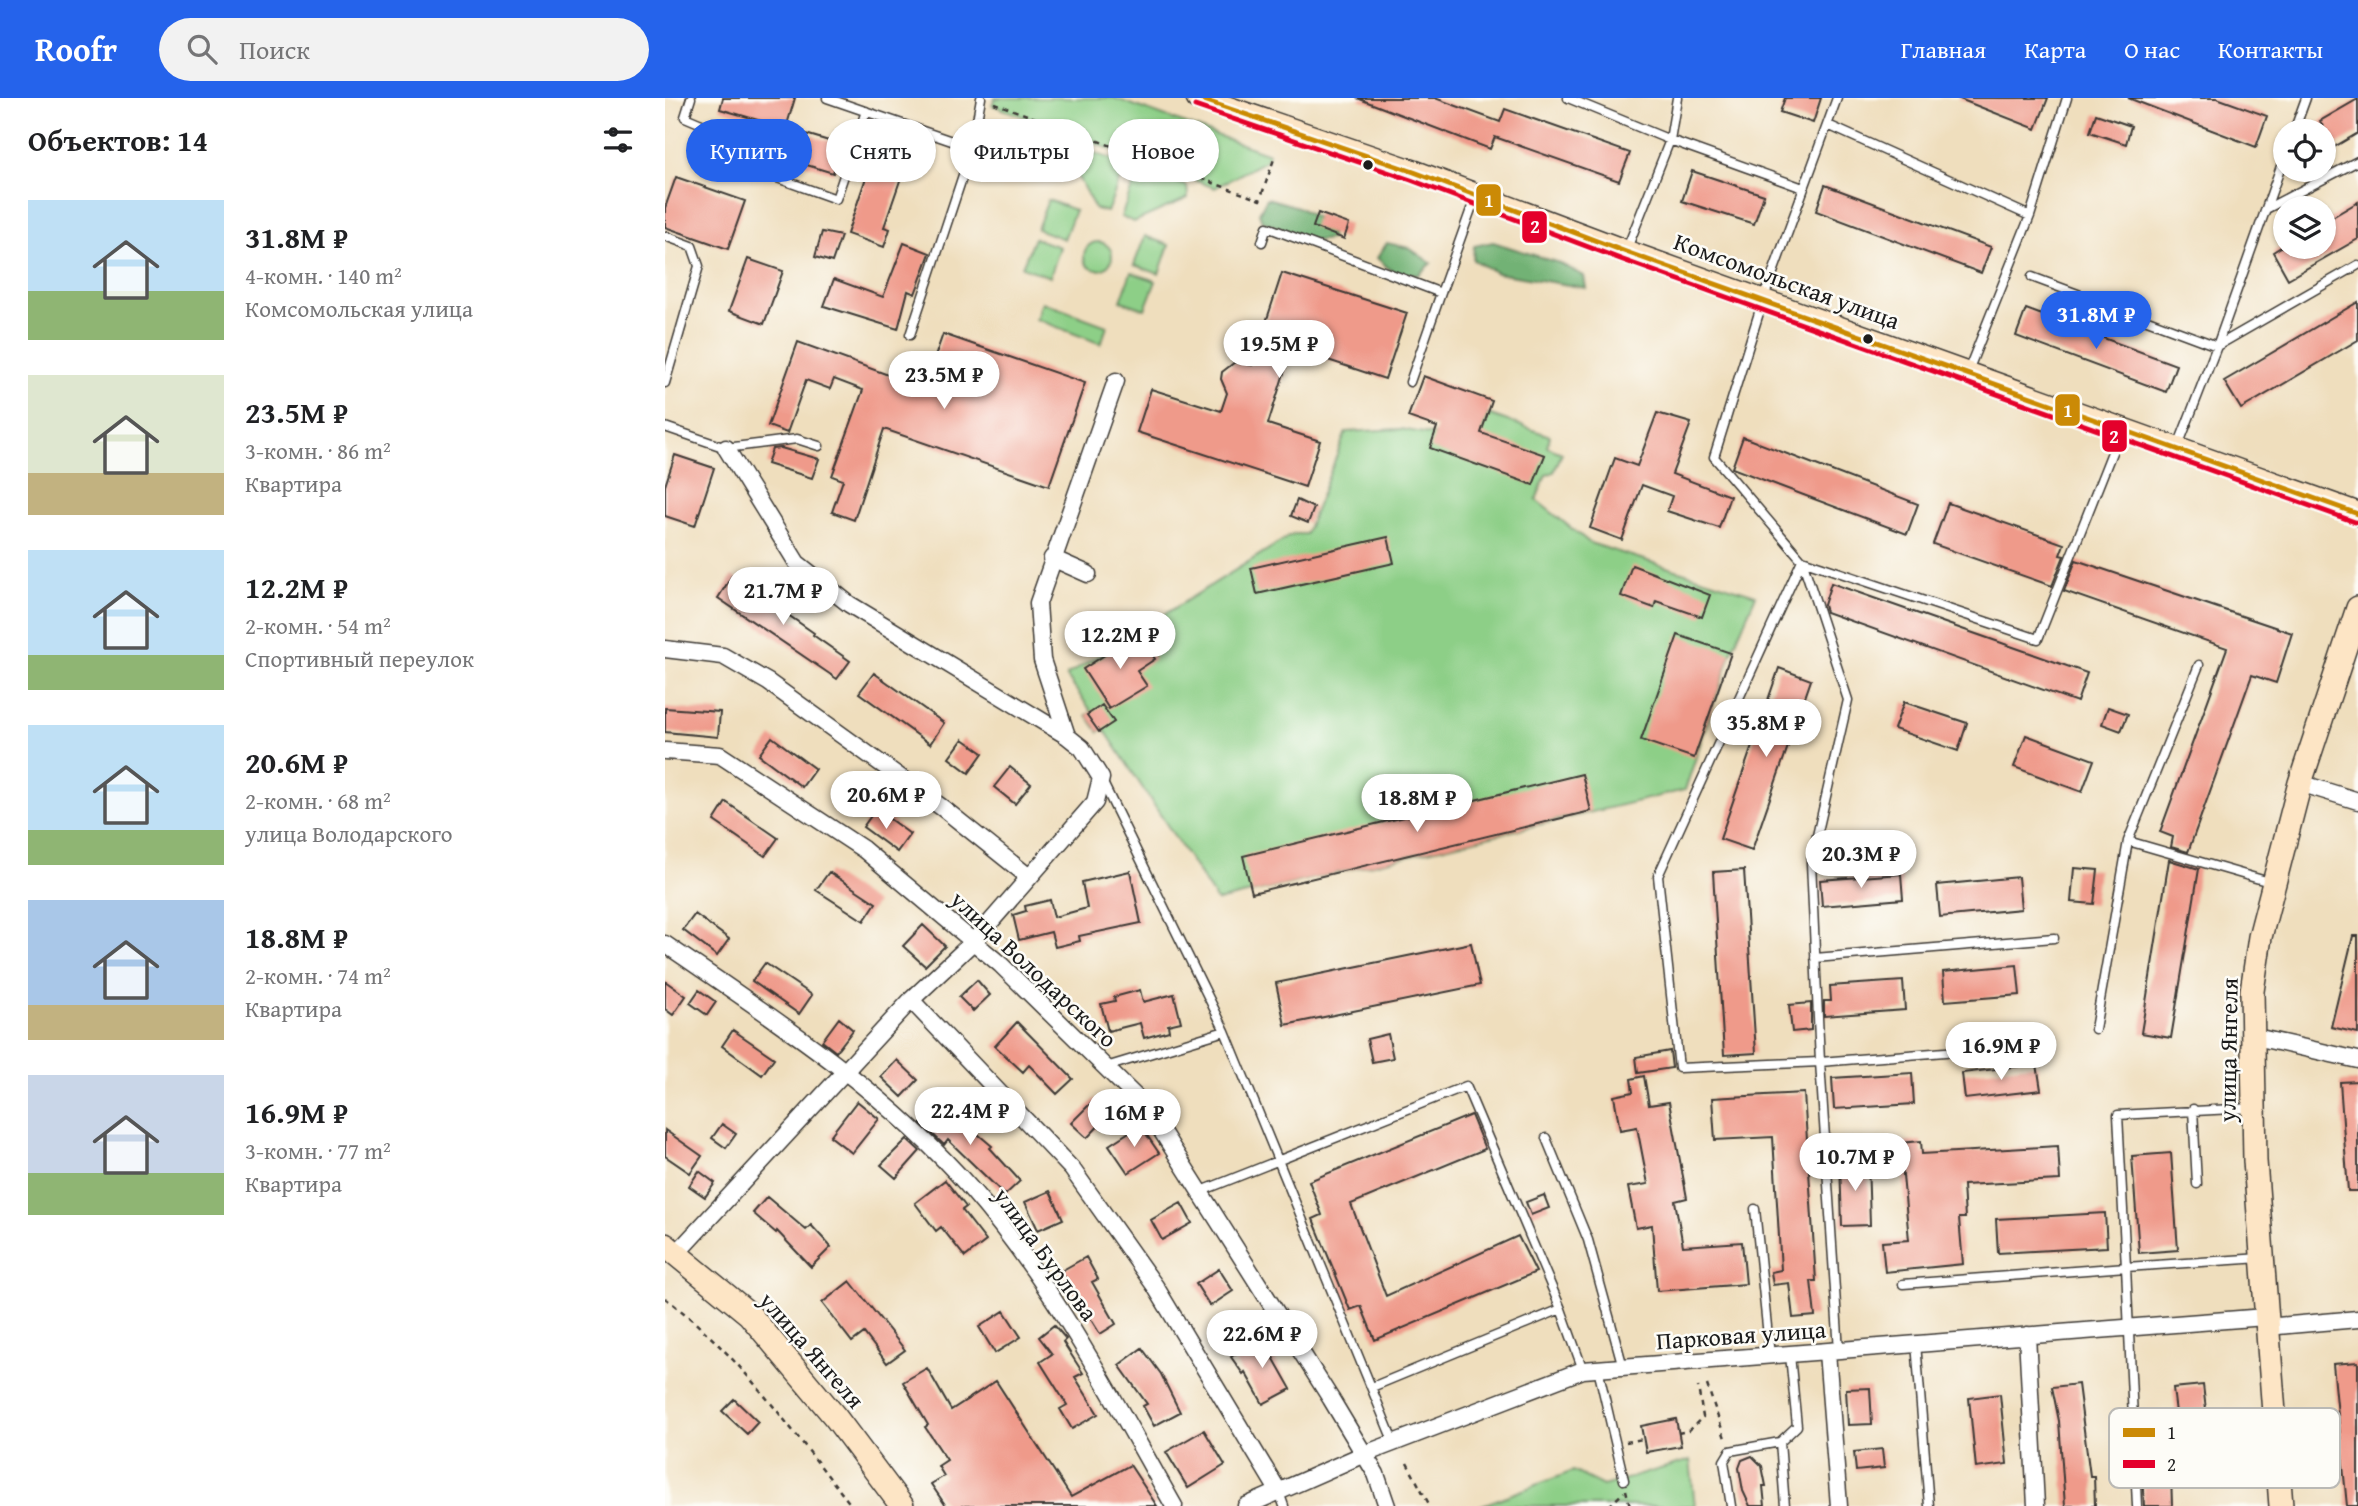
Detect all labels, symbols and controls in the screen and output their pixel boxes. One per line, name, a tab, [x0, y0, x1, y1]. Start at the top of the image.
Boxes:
search box	[159, 18, 649, 81]
text: Roofr	[35, 25, 117, 73]
icon: search	[183, 30, 221, 68]
text: Поиск	[239, 30, 310, 69]
text: Главная	[1901, 32, 1986, 67]
text: Карта	[2024, 32, 2086, 67]
text: О нас	[2124, 32, 2180, 67]
text: Контакты	[2218, 32, 2323, 67]
text: Объектов: 14	[28, 118, 208, 162]
chip: Купить	[686, 119, 812, 182]
chip: Снять	[826, 119, 936, 182]
chip: Фильтры	[950, 119, 1094, 182]
chip: Новое	[1108, 119, 1219, 182]
map controls	[2273, 119, 2336, 259]
button: locate	[2273, 119, 2336, 182]
icon: filters	[599, 121, 637, 159]
unlabelled marker	[1361, 158, 1375, 172]
line badge: 1	[1475, 183, 1502, 217]
text: 1	[1484, 186, 1494, 214]
button: layers	[2273, 196, 2336, 259]
line badge: 2	[1521, 210, 1548, 244]
text: 2	[1530, 212, 1540, 240]
text: 31.8M ₽	[245, 215, 348, 259]
street label: Комсомольская улица	[1669, 224, 1905, 338]
icon: home	[84, 228, 168, 312]
text: 4-комн. · 140 m²	[245, 259, 402, 292]
text: Комсомольская улица	[245, 292, 473, 325]
pin: 31.8M ₽	[2031, 292, 2161, 351]
text: 31.8M ₽	[2056, 297, 2136, 330]
pin: 19.5M ₽	[1214, 320, 1344, 380]
text: 19.5M ₽	[1239, 326, 1319, 359]
unlabelled marker	[1861, 332, 1875, 346]
pin: 23.5M ₽	[879, 352, 1009, 411]
text: 23.5M ₽	[904, 357, 984, 390]
text: 23.5M ₽	[245, 390, 348, 434]
line badge: 1	[2054, 393, 2081, 427]
text: 1	[2063, 396, 2073, 424]
icon: home	[84, 403, 168, 487]
line badge: 2	[2101, 419, 2128, 453]
text: 2	[2109, 422, 2119, 450]
text: 3-комн. · 86 m²	[245, 434, 391, 467]
text: Квартира	[245, 467, 342, 500]
text: 12.2M ₽	[245, 565, 348, 609]
pin: 21.7M ₽	[718, 568, 848, 627]
text: 21.7M ₽	[743, 573, 823, 606]
icon: home	[84, 578, 168, 662]
text: 2-комн. · 54 m²	[245, 609, 391, 642]
pin: 12.2M ₽	[1055, 612, 1185, 671]
text: 12.2M ₽	[1080, 617, 1160, 650]
text: Спортивный переулок	[245, 642, 474, 675]
pin: 35.8M ₽	[1701, 700, 1831, 759]
text: 35.8M ₽	[1726, 705, 1806, 738]
text: 20.6M ₽	[245, 740, 348, 784]
icon: home	[84, 753, 168, 837]
pin: 20.6M ₽	[821, 772, 951, 831]
pin: 18.8M ₽	[1352, 774, 1482, 834]
text: 20.6M ₽	[846, 777, 926, 810]
text: 18.8M ₽	[1377, 780, 1457, 813]
text: 2-комн. · 68 m²	[245, 784, 391, 817]
text: улица Володарского	[245, 817, 453, 850]
pin: 20.3M ₽	[1796, 830, 1926, 890]
text: 20.3M ₽	[1821, 836, 1901, 869]
street label: улица Володарского	[942, 882, 1125, 1056]
text: 18.8M ₽	[245, 915, 348, 959]
icon: home	[84, 928, 168, 1012]
text: 2-комн. · 74 m²	[245, 959, 391, 992]
street label: улица Янгеля	[2209, 977, 2247, 1124]
text: Квартира	[245, 992, 342, 1025]
pin: 16.9M ₽	[1936, 1023, 2066, 1082]
text: 16.9M ₽	[1961, 1028, 2041, 1061]
pin: 22.4M ₽	[905, 1088, 1035, 1147]
text: 16.9M ₽	[245, 1090, 348, 1134]
pin: 16M ₽	[1085, 1090, 1183, 1149]
text: 22.4M ₽	[930, 1093, 1010, 1126]
text: 16M ₽	[1104, 1095, 1164, 1128]
icon: home	[84, 1103, 168, 1187]
text: 3-комн. · 77 m²	[245, 1134, 391, 1167]
pin: 10.7M ₽	[1790, 1134, 1920, 1193]
text: 10.7M ₽	[1815, 1139, 1895, 1172]
text: Квартира	[245, 1167, 342, 1200]
street label: улица Бурлова	[985, 1179, 1107, 1328]
street label: улица Янгеля	[751, 1283, 873, 1416]
pin: 22.6M ₽	[1197, 1310, 1327, 1370]
street label: Парковая улица	[1655, 1312, 1828, 1358]
text: 22.6M ₽	[1222, 1316, 1302, 1349]
legend	[2109, 1408, 2340, 1488]
text: 1	[2167, 1418, 2176, 1446]
text: 2	[2167, 1450, 2176, 1478]

